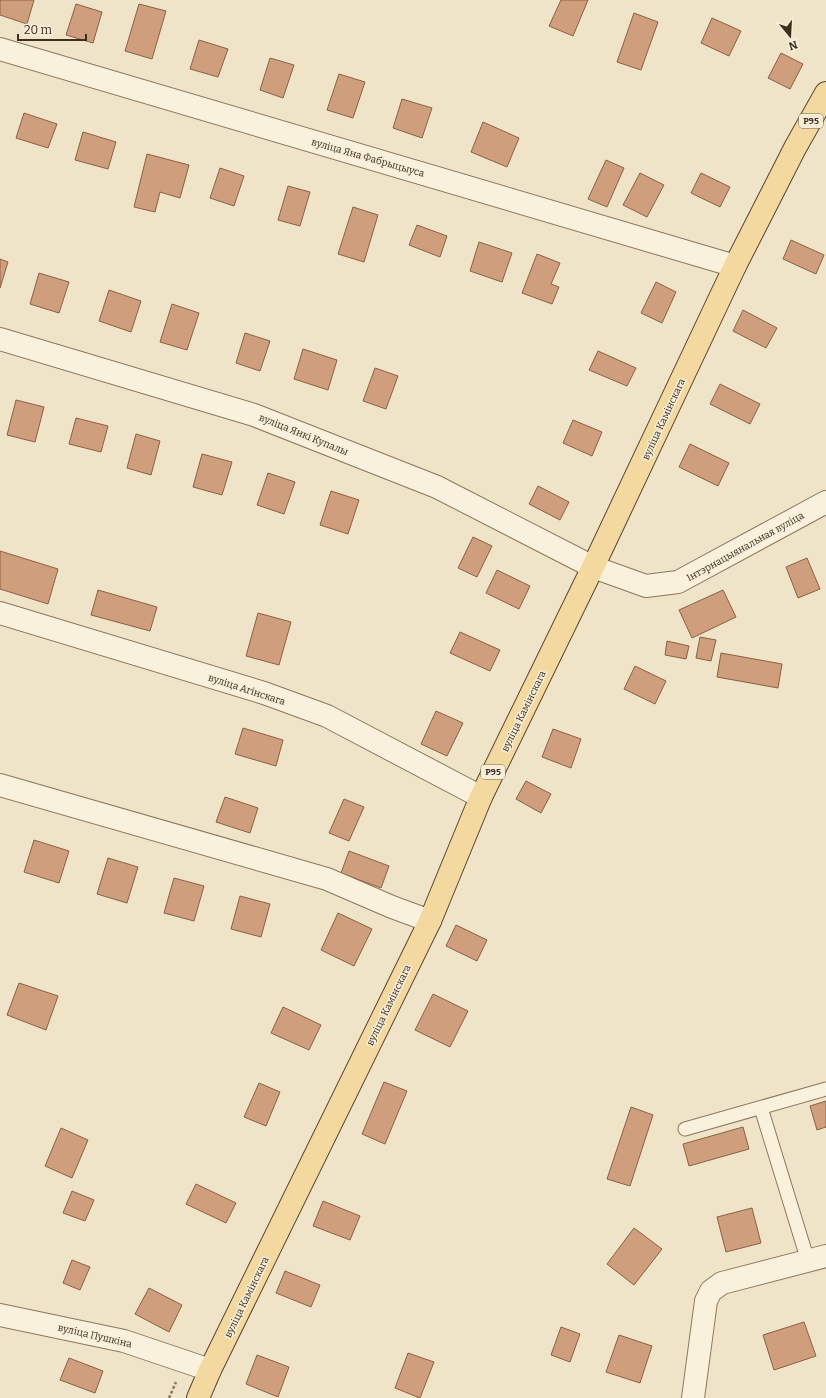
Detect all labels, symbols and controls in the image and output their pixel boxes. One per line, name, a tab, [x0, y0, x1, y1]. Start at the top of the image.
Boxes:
scale bar	[18, 16, 86, 42]
north arrow	[770, 16, 810, 56]
text: 20 m	[24, 23, 53, 37]
text: N	[786, 38, 799, 53]
road number: Р95	[799, 114, 823, 128]
street label: вуліца Яна Фабрыцыуса	[310, 135, 426, 180]
street label: вуліца Камінскага	[640, 376, 688, 462]
street label: вуліца Янкі Купалы	[257, 412, 350, 458]
street label: Інтэрнацыянальная вуліца	[685, 509, 807, 584]
street label: вуліца Камінскага	[499, 669, 549, 754]
street label: вуліца Агінскага	[207, 672, 287, 708]
road number: Р95	[481, 765, 505, 779]
street label: вуліца Камінскага	[364, 963, 414, 1048]
street label: вуліца Камінскага	[222, 1255, 272, 1340]
street label: вуліца Пушкіна	[57, 1322, 134, 1350]

